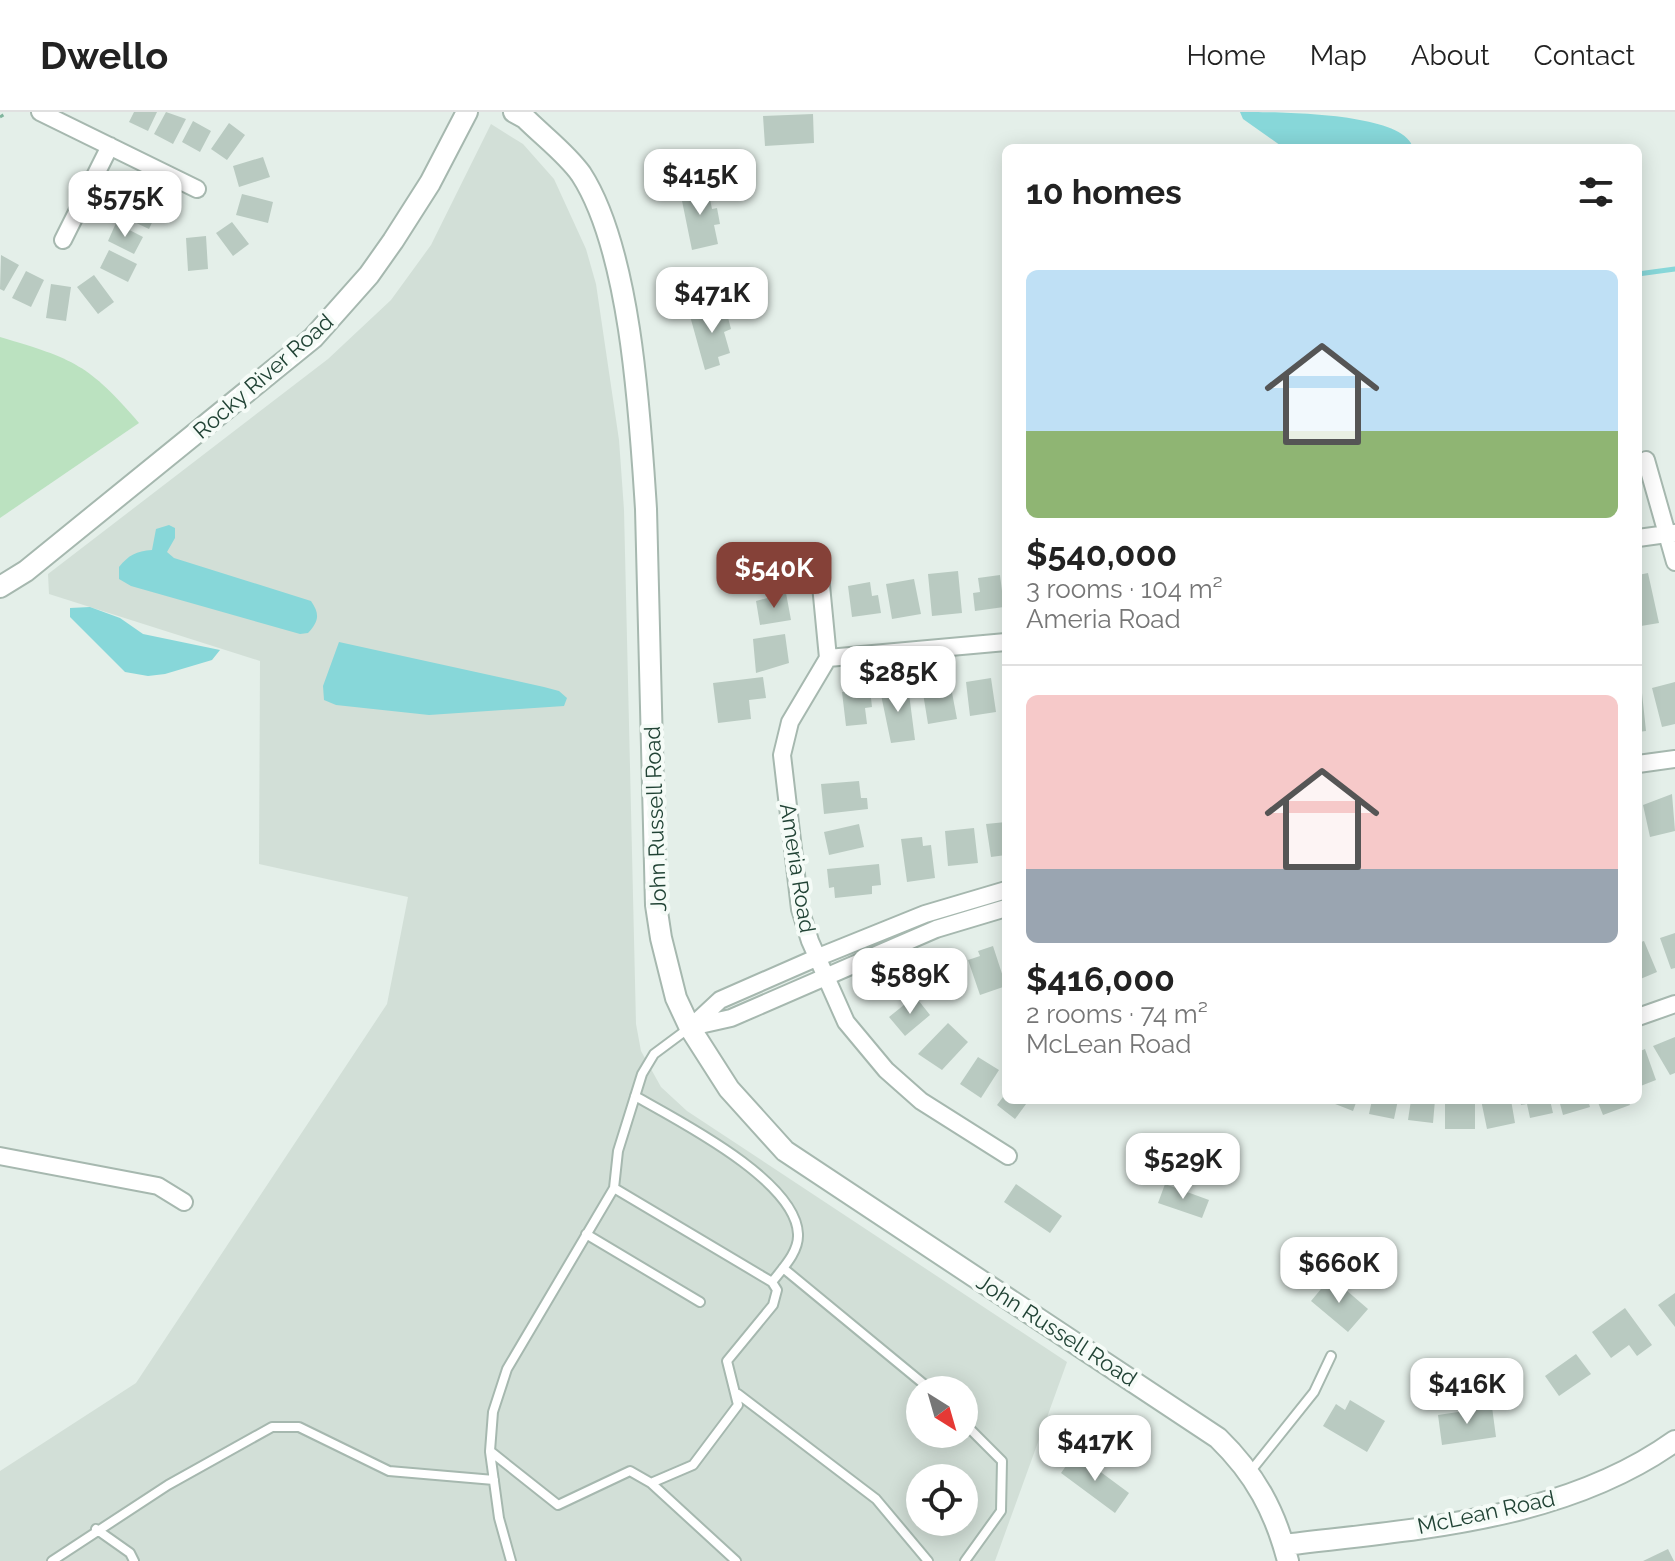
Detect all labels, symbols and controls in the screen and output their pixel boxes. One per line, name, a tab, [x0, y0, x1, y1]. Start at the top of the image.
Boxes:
text: Dwello	[40, 33, 168, 78]
text: Home	[1186, 39, 1266, 72]
text: Map	[1310, 39, 1367, 72]
text: About	[1411, 39, 1490, 72]
text: Contact	[1534, 39, 1635, 72]
pin: $415K	[644, 149, 756, 217]
text: $415K	[662, 160, 738, 190]
icon: filters	[1574, 170, 1618, 214]
pin: $575K	[69, 171, 181, 239]
text: 10 homes	[1026, 172, 1182, 212]
text: $575K	[87, 182, 163, 212]
pin: $471K	[656, 267, 768, 335]
text: $471K	[674, 278, 750, 308]
street label: Rocky River Road	[188, 308, 338, 444]
icon: home	[1250, 322, 1394, 466]
text: $540,000	[1026, 534, 1177, 574]
pin: $540K	[718, 542, 830, 610]
text: $540K	[734, 553, 814, 583]
text: 3 rooms · 104 m²	[1026, 574, 1223, 604]
text: Ameria Road	[1026, 604, 1181, 634]
pin: $285K	[842, 646, 954, 714]
text: $285K	[859, 657, 937, 687]
street label: John Russell Road	[639, 726, 671, 912]
icon: home	[1250, 747, 1394, 891]
street label: Ameria Road	[775, 801, 821, 935]
pin: $589K	[854, 948, 966, 1016]
text: $589K	[870, 959, 950, 989]
text: $416,000	[1026, 959, 1175, 999]
text: 2 rooms · 74 m²	[1026, 999, 1208, 1029]
text: McLean Road	[1026, 1029, 1191, 1059]
pin: $529K	[1127, 1133, 1239, 1201]
text: $529K	[1144, 1144, 1222, 1174]
pin: $660K	[1283, 1237, 1395, 1305]
text: $660K	[1298, 1248, 1380, 1278]
street label: John Russell Road	[972, 1268, 1142, 1392]
pin: $416K	[1411, 1358, 1523, 1426]
text: $416K	[1428, 1369, 1506, 1399]
north arrow	[906, 1376, 978, 1448]
map controls	[906, 1376, 978, 1536]
pin: $417K	[1039, 1415, 1151, 1483]
text: $417K	[1057, 1426, 1133, 1456]
button: locate	[906, 1464, 978, 1536]
street label: McLean Road	[1415, 1485, 1557, 1539]

